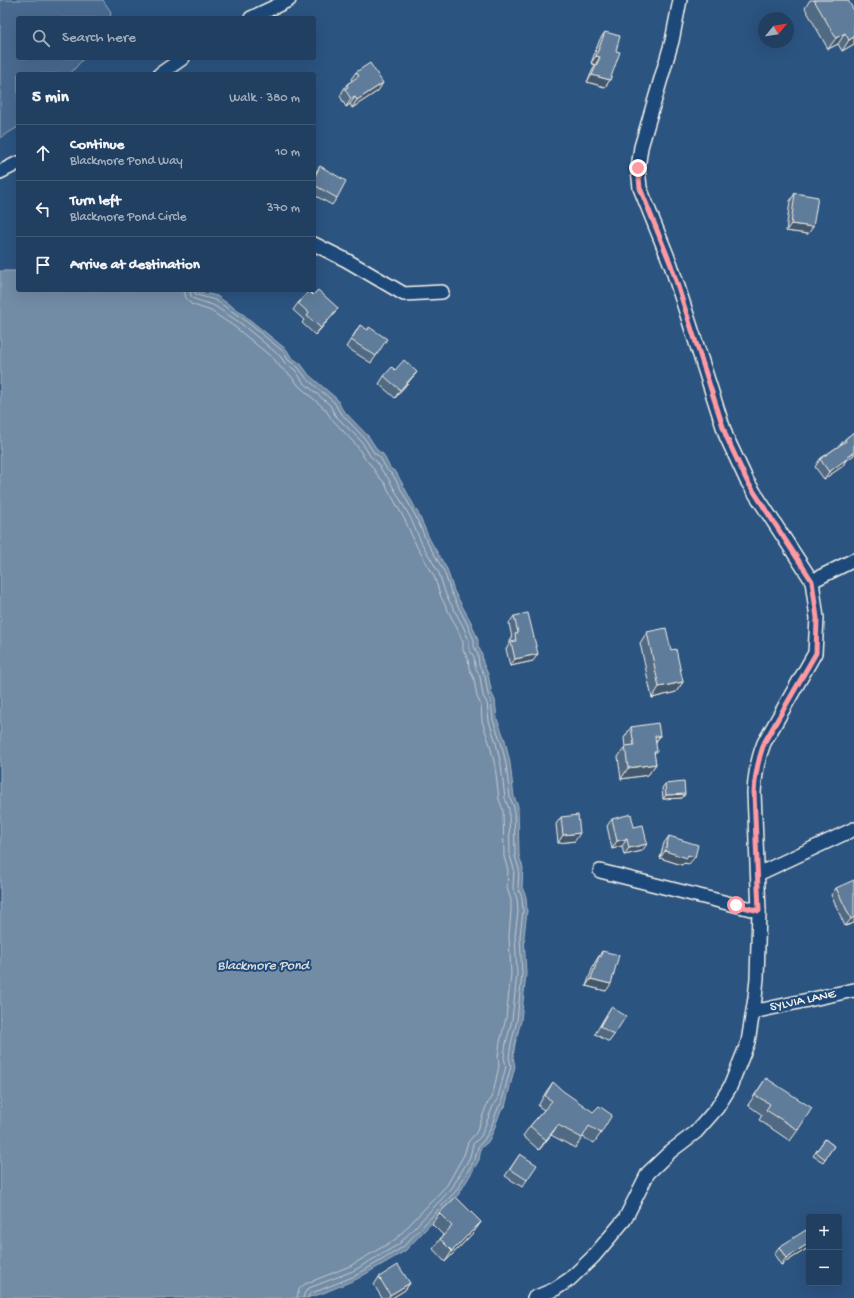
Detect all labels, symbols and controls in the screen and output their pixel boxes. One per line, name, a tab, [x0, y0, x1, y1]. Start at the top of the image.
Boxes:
north arrow	[758, 12, 794, 48]
search box	[16, 16, 316, 60]
icon: search	[30, 27, 52, 49]
text: Search here	[62, 29, 136, 47]
text: 5 min	[32, 88, 69, 108]
text: Walk · 380 m	[229, 91, 300, 106]
text: Continue	[70, 136, 124, 154]
icon: ahead	[32, 142, 54, 164]
text: 10 m	[275, 145, 300, 160]
text: Blackmore Pond Way	[70, 154, 183, 169]
route end	[629, 159, 647, 177]
text: Turn left	[70, 192, 121, 210]
icon: left	[32, 198, 54, 220]
text: 370 m	[267, 201, 300, 216]
text: Blackmore Pond Circle	[70, 210, 187, 225]
icon: arrive	[32, 254, 54, 276]
text: Arrive at destination	[70, 256, 200, 274]
route start	[727, 896, 745, 914]
water label: Blackmore Pond	[217, 958, 311, 975]
street label: SYLVIA LANE	[769, 987, 838, 1015]
map controls	[806, 1214, 842, 1286]
button: +	[806, 1214, 842, 1250]
button: −	[806, 1250, 842, 1286]

